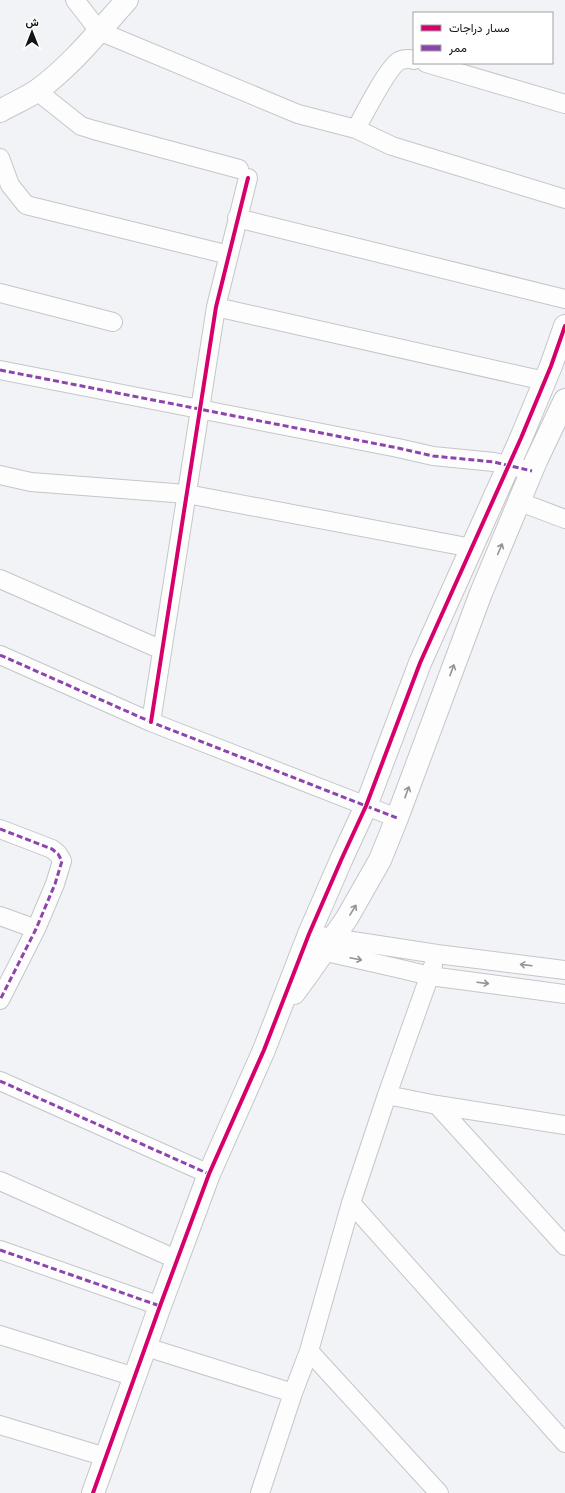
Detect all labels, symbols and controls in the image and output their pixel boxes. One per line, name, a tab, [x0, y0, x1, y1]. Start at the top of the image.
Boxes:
north arrow	[12, 12, 52, 52]
legend	[413, 12, 553, 64]
text: ش	[25, 15, 39, 29]
text: مسار دراجات	[449, 20, 510, 36]
text: ممر	[448, 40, 467, 56]
one-way arrow	[496, 543, 504, 555]
one-way arrow	[449, 664, 457, 676]
one-way arrow	[404, 786, 412, 798]
one-way arrow	[349, 905, 357, 916]
one-way arrow	[349, 955, 362, 963]
one-way arrow	[520, 961, 533, 969]
one-way arrow	[476, 979, 489, 987]

